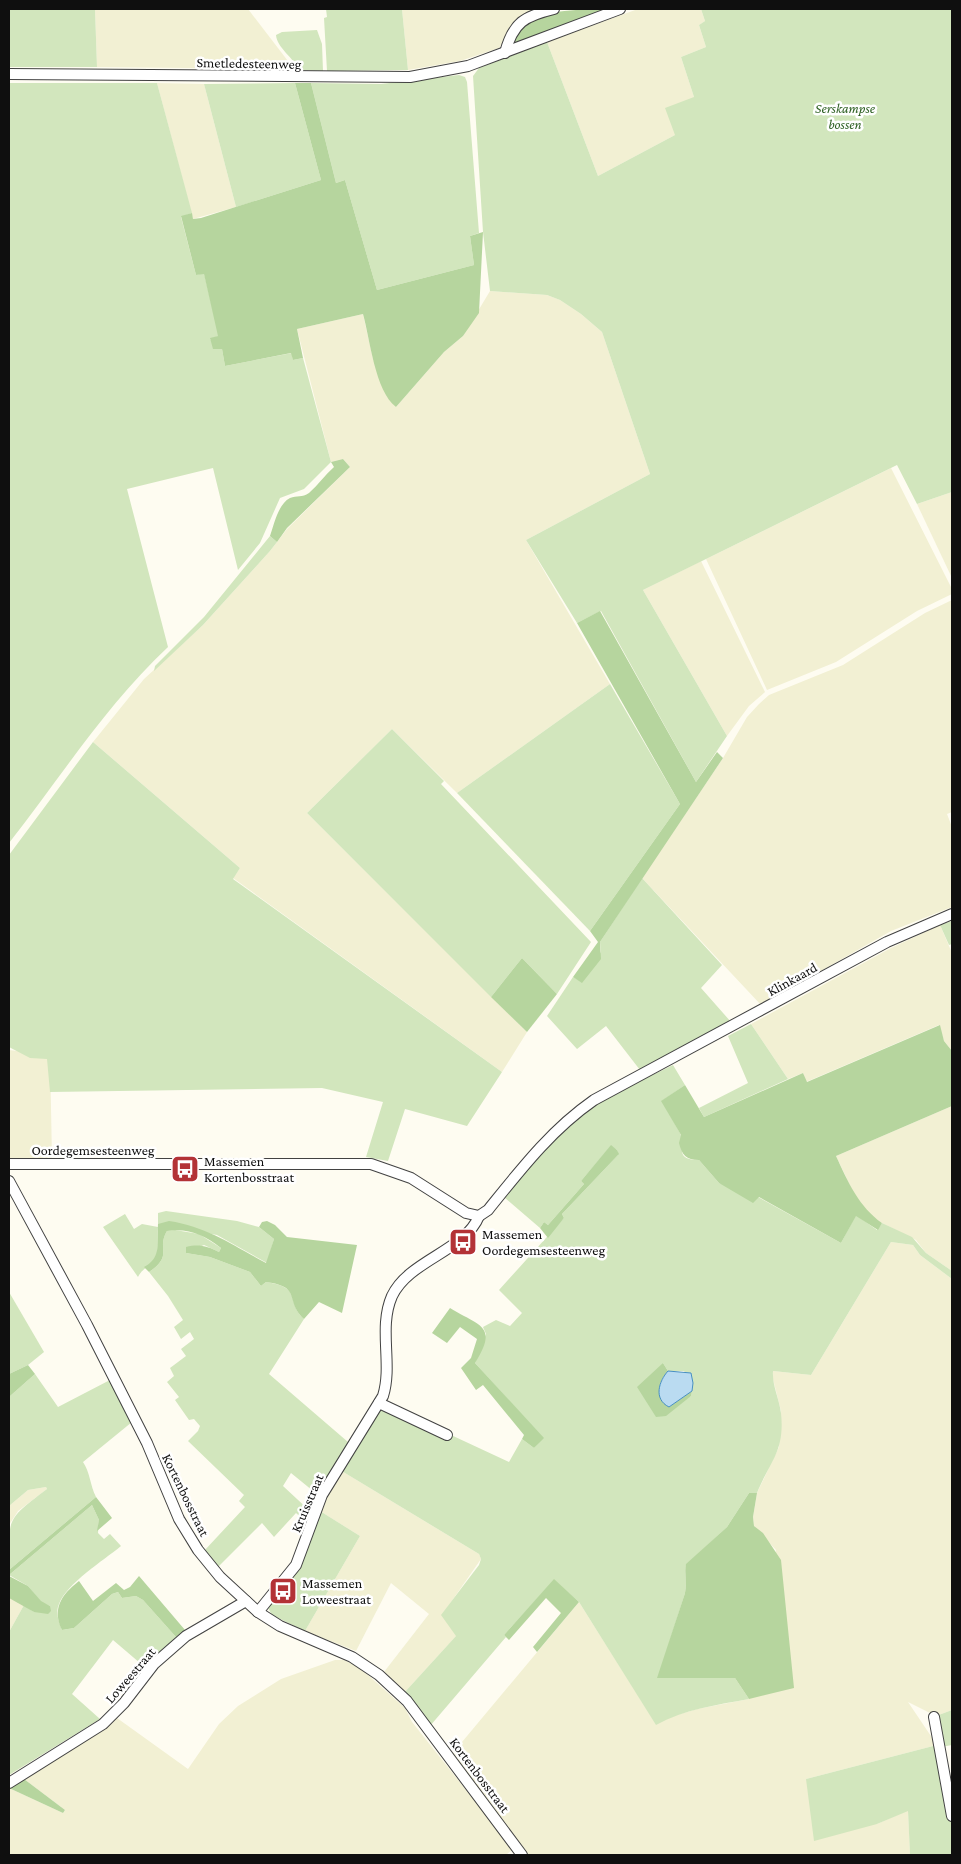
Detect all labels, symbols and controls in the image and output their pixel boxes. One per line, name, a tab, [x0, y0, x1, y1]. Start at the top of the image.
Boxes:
street label: Smetledesteenweg	[196, 54, 302, 72]
park label: Serskampse bossen	[815, 100, 876, 132]
street label: Klinkaard	[764, 958, 820, 999]
street label: Oordegemsesteenweg	[31, 1142, 155, 1158]
place label: Massemen Kortenbosstraat	[204, 1153, 294, 1185]
bus stop icon: Massemen Kortenbosstraat	[170, 1154, 200, 1184]
place label: Massemen Oordegemsesteenweg	[482, 1226, 605, 1258]
bus stop icon: Massemen Oordegemsesteenweg	[448, 1227, 478, 1257]
street label: Kortenbosstraat	[159, 1451, 213, 1539]
street label: Kruisstraat	[288, 1471, 327, 1535]
place label: Massemen Loweestraat	[302, 1575, 371, 1607]
bus stop icon: Massemen Loweestraat	[268, 1576, 298, 1606]
street label: Loweestraat	[101, 1644, 159, 1706]
street label: Kortenbosstraat	[447, 1734, 514, 1816]

